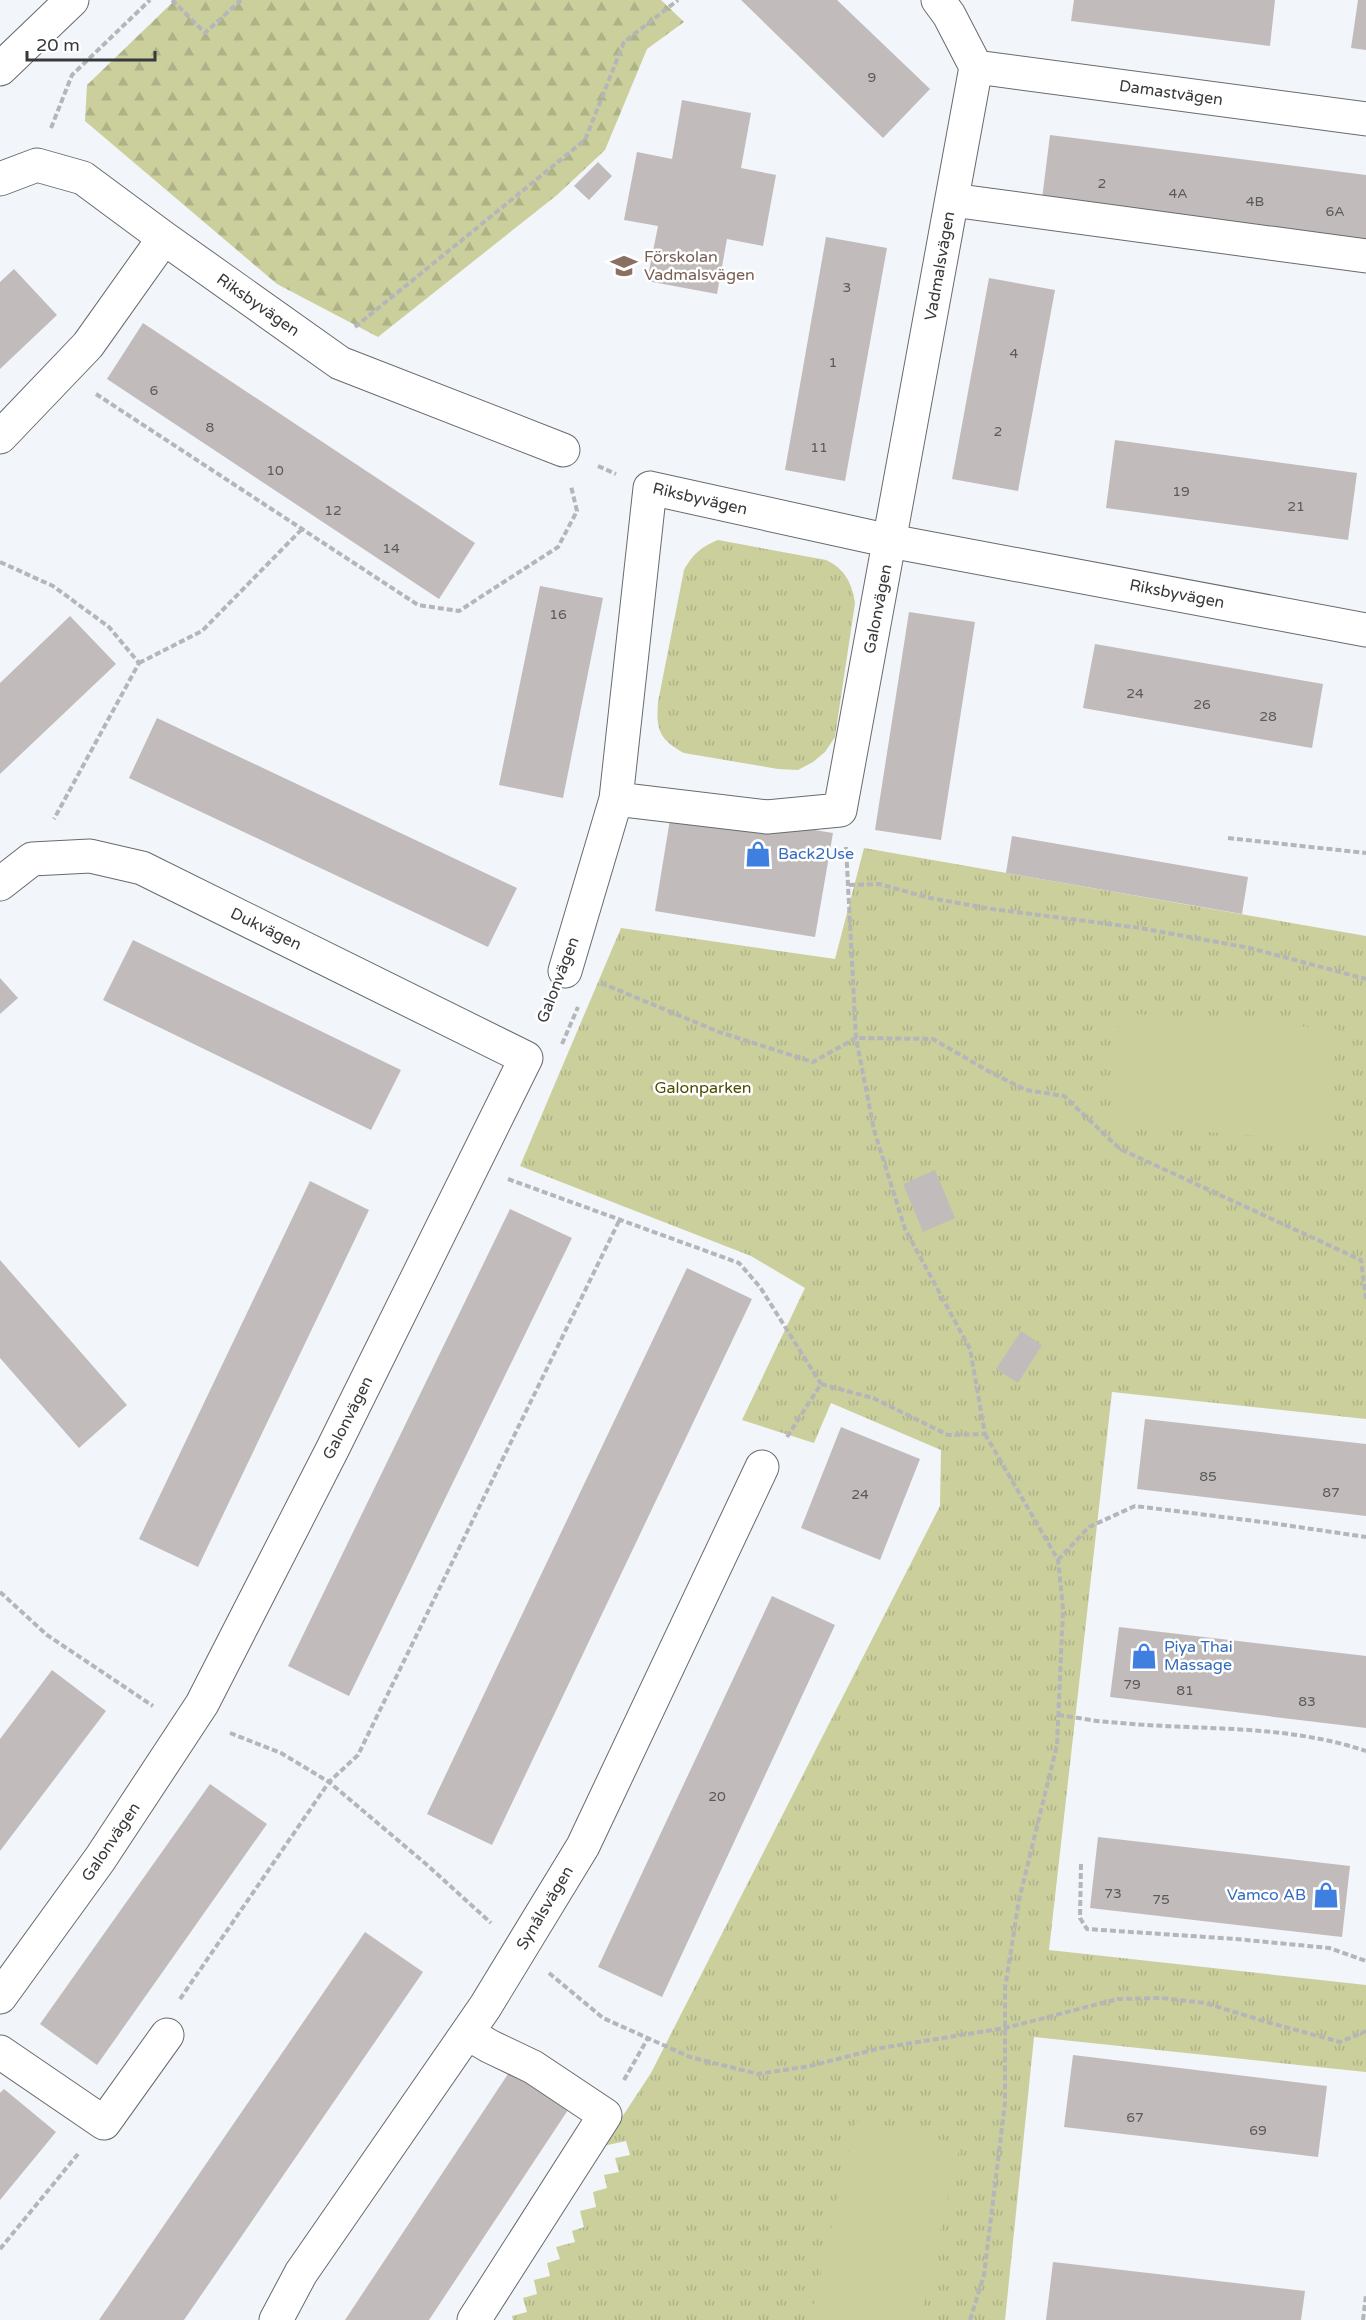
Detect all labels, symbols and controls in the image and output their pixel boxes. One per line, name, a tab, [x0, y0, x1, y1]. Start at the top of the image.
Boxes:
scale bar	[27, 24, 154, 62]
text: 20 m	[36, 34, 80, 56]
house number: 9	[868, 69, 876, 86]
street label: Damastvägen	[1118, 76, 1224, 110]
house number: 2	[1098, 175, 1106, 192]
house number: 4A	[1168, 185, 1188, 202]
house number: 4B	[1246, 193, 1264, 210]
house number: 6A	[1325, 203, 1345, 220]
street label: Vadmalsvägen	[921, 210, 959, 322]
place label: Förskolan Vadmalsvägen	[644, 247, 755, 285]
school or university icon: Förskolan Vadmalsvägen	[609, 251, 639, 281]
street label: Riksbyvägen	[213, 269, 303, 341]
house number: 3	[843, 279, 851, 296]
house number: 4	[1010, 345, 1019, 362]
house number: 1	[829, 354, 837, 371]
house number: 6	[150, 382, 159, 399]
house number: 8	[206, 419, 215, 436]
house number: 2	[994, 423, 1002, 440]
house number: 11	[810, 439, 828, 456]
house number: 10	[266, 462, 284, 479]
street label: Riksbyvägen	[651, 478, 749, 520]
house number: 19	[1172, 483, 1190, 500]
house number: 21	[1287, 498, 1305, 515]
house number: 12	[324, 502, 342, 519]
house number: 14	[382, 540, 400, 557]
street label: Galonvägen	[860, 563, 896, 655]
street label: Riksbyvägen	[1128, 575, 1226, 613]
house number: 16	[549, 606, 567, 623]
house number: 24	[1126, 685, 1144, 702]
house number: 26	[1193, 696, 1211, 713]
house number: 28	[1259, 708, 1277, 725]
shop icon: Back2Use	[743, 839, 773, 869]
place label: Back2Use	[778, 844, 854, 864]
street label: Dukvägen	[227, 903, 305, 955]
street label: Galonvägen	[532, 934, 584, 1026]
park label: Galonparken	[654, 1078, 752, 1098]
street label: Galonvägen	[319, 1373, 377, 1463]
house number: 85	[1199, 1468, 1217, 1485]
house number: 87	[1322, 1484, 1340, 1501]
house number: 24	[851, 1486, 869, 1503]
place label: Piya Thai Massage	[1164, 1637, 1233, 1675]
shop icon: Piya Thai Massage	[1129, 1641, 1159, 1671]
house number: 79	[1123, 1676, 1141, 1693]
house number: 81	[1176, 1682, 1194, 1699]
house number: 83	[1298, 1693, 1316, 1710]
house number: 20	[708, 1788, 726, 1805]
street label: Galonvägen	[77, 1799, 145, 1885]
street label: Synålsvägen	[512, 1862, 578, 1954]
shop icon: Vamco AB	[1311, 1880, 1341, 1910]
house number: 73	[1104, 1885, 1122, 1902]
place label: Vamco AB	[1227, 1885, 1306, 1905]
house number: 75	[1152, 1891, 1170, 1908]
house number: 67	[1126, 2109, 1144, 2126]
house number: 69	[1249, 2122, 1267, 2139]

